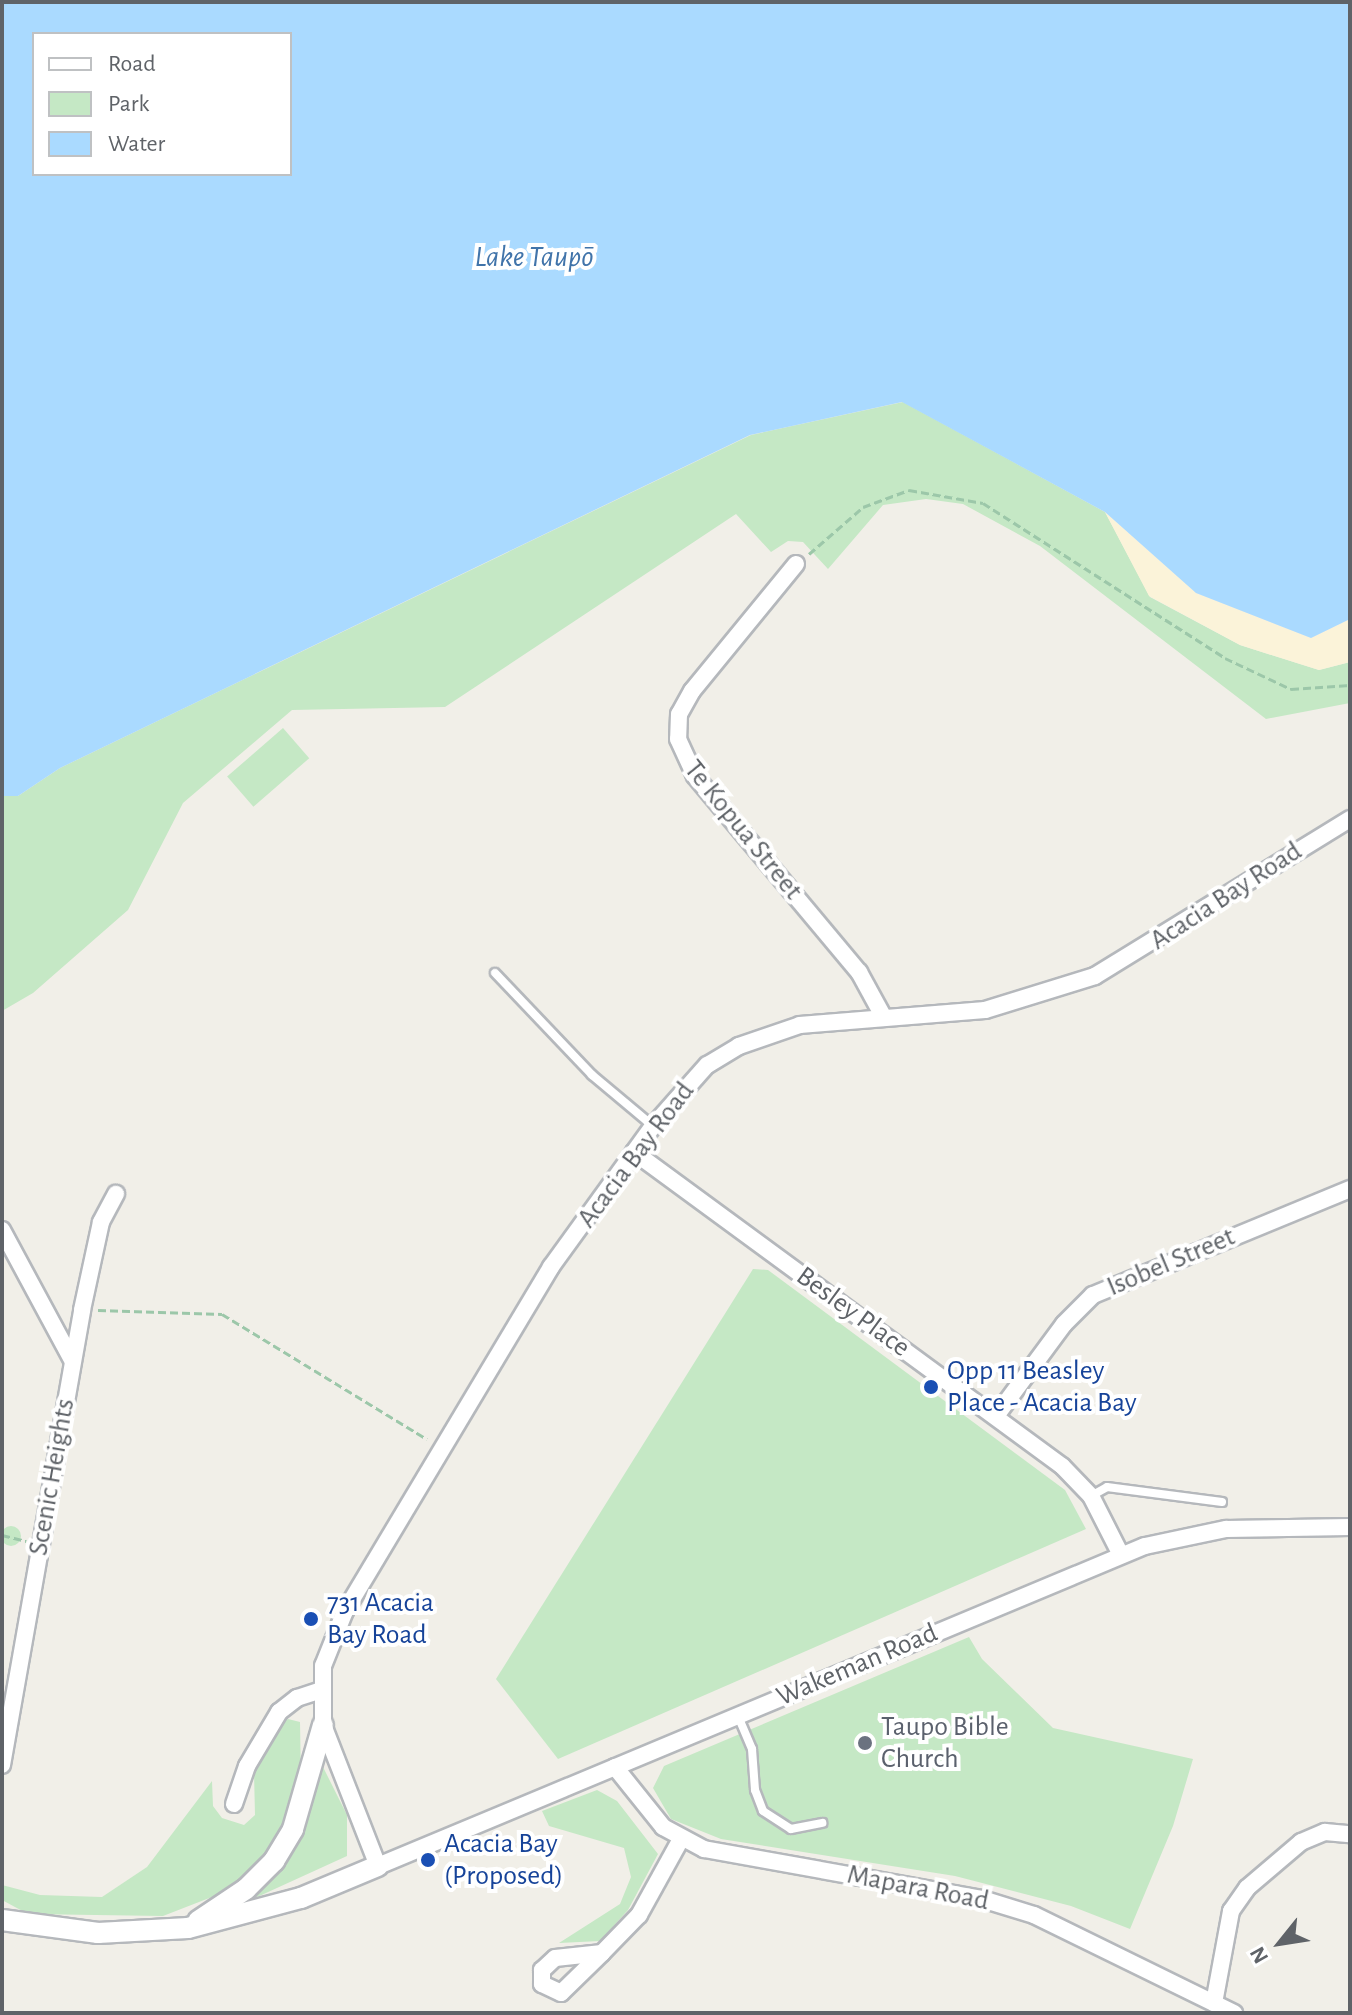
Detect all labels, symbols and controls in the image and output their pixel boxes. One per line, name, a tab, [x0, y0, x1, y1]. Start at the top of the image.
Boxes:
legend	[32, 32, 292, 176]
text: Road	[108, 52, 156, 76]
text: Park	[108, 92, 149, 116]
text: Water	[108, 132, 165, 156]
water label: Lake Taupō	[475, 239, 593, 275]
street label: Te Kopua Street	[677, 753, 809, 907]
street label: Acacia Bay Road	[1144, 835, 1308, 957]
street label: Acacia Bay Road	[570, 1075, 702, 1235]
street label: Isobel Street	[1102, 1220, 1240, 1304]
street label: Besley Place	[790, 1259, 916, 1365]
place label: Opp 11 Beasley Place - Acacia Bay	[947, 1354, 1137, 1420]
marker: Opp 11 Beasley Place - Acacia Bay	[922, 1378, 940, 1396]
street label: Scenic Heights	[22, 1396, 82, 1558]
place label: 731 Acacia Bay Road	[327, 1586, 434, 1652]
marker: 731 Acacia Bay Road	[302, 1610, 320, 1628]
street label: Wakeman Road	[772, 1616, 942, 1714]
place label: Taupo Bible Church	[881, 1710, 1009, 1776]
marker: Taupo Bible Church	[856, 1734, 874, 1752]
place label: Acacia Bay (Proposed)	[444, 1827, 563, 1893]
marker: Acacia Bay (Proposed)	[419, 1851, 437, 1869]
street label: Mapara Road	[844, 1858, 992, 1918]
north arrow	[1240, 1903, 1320, 1983]
text: N	[1246, 1943, 1273, 1967]

